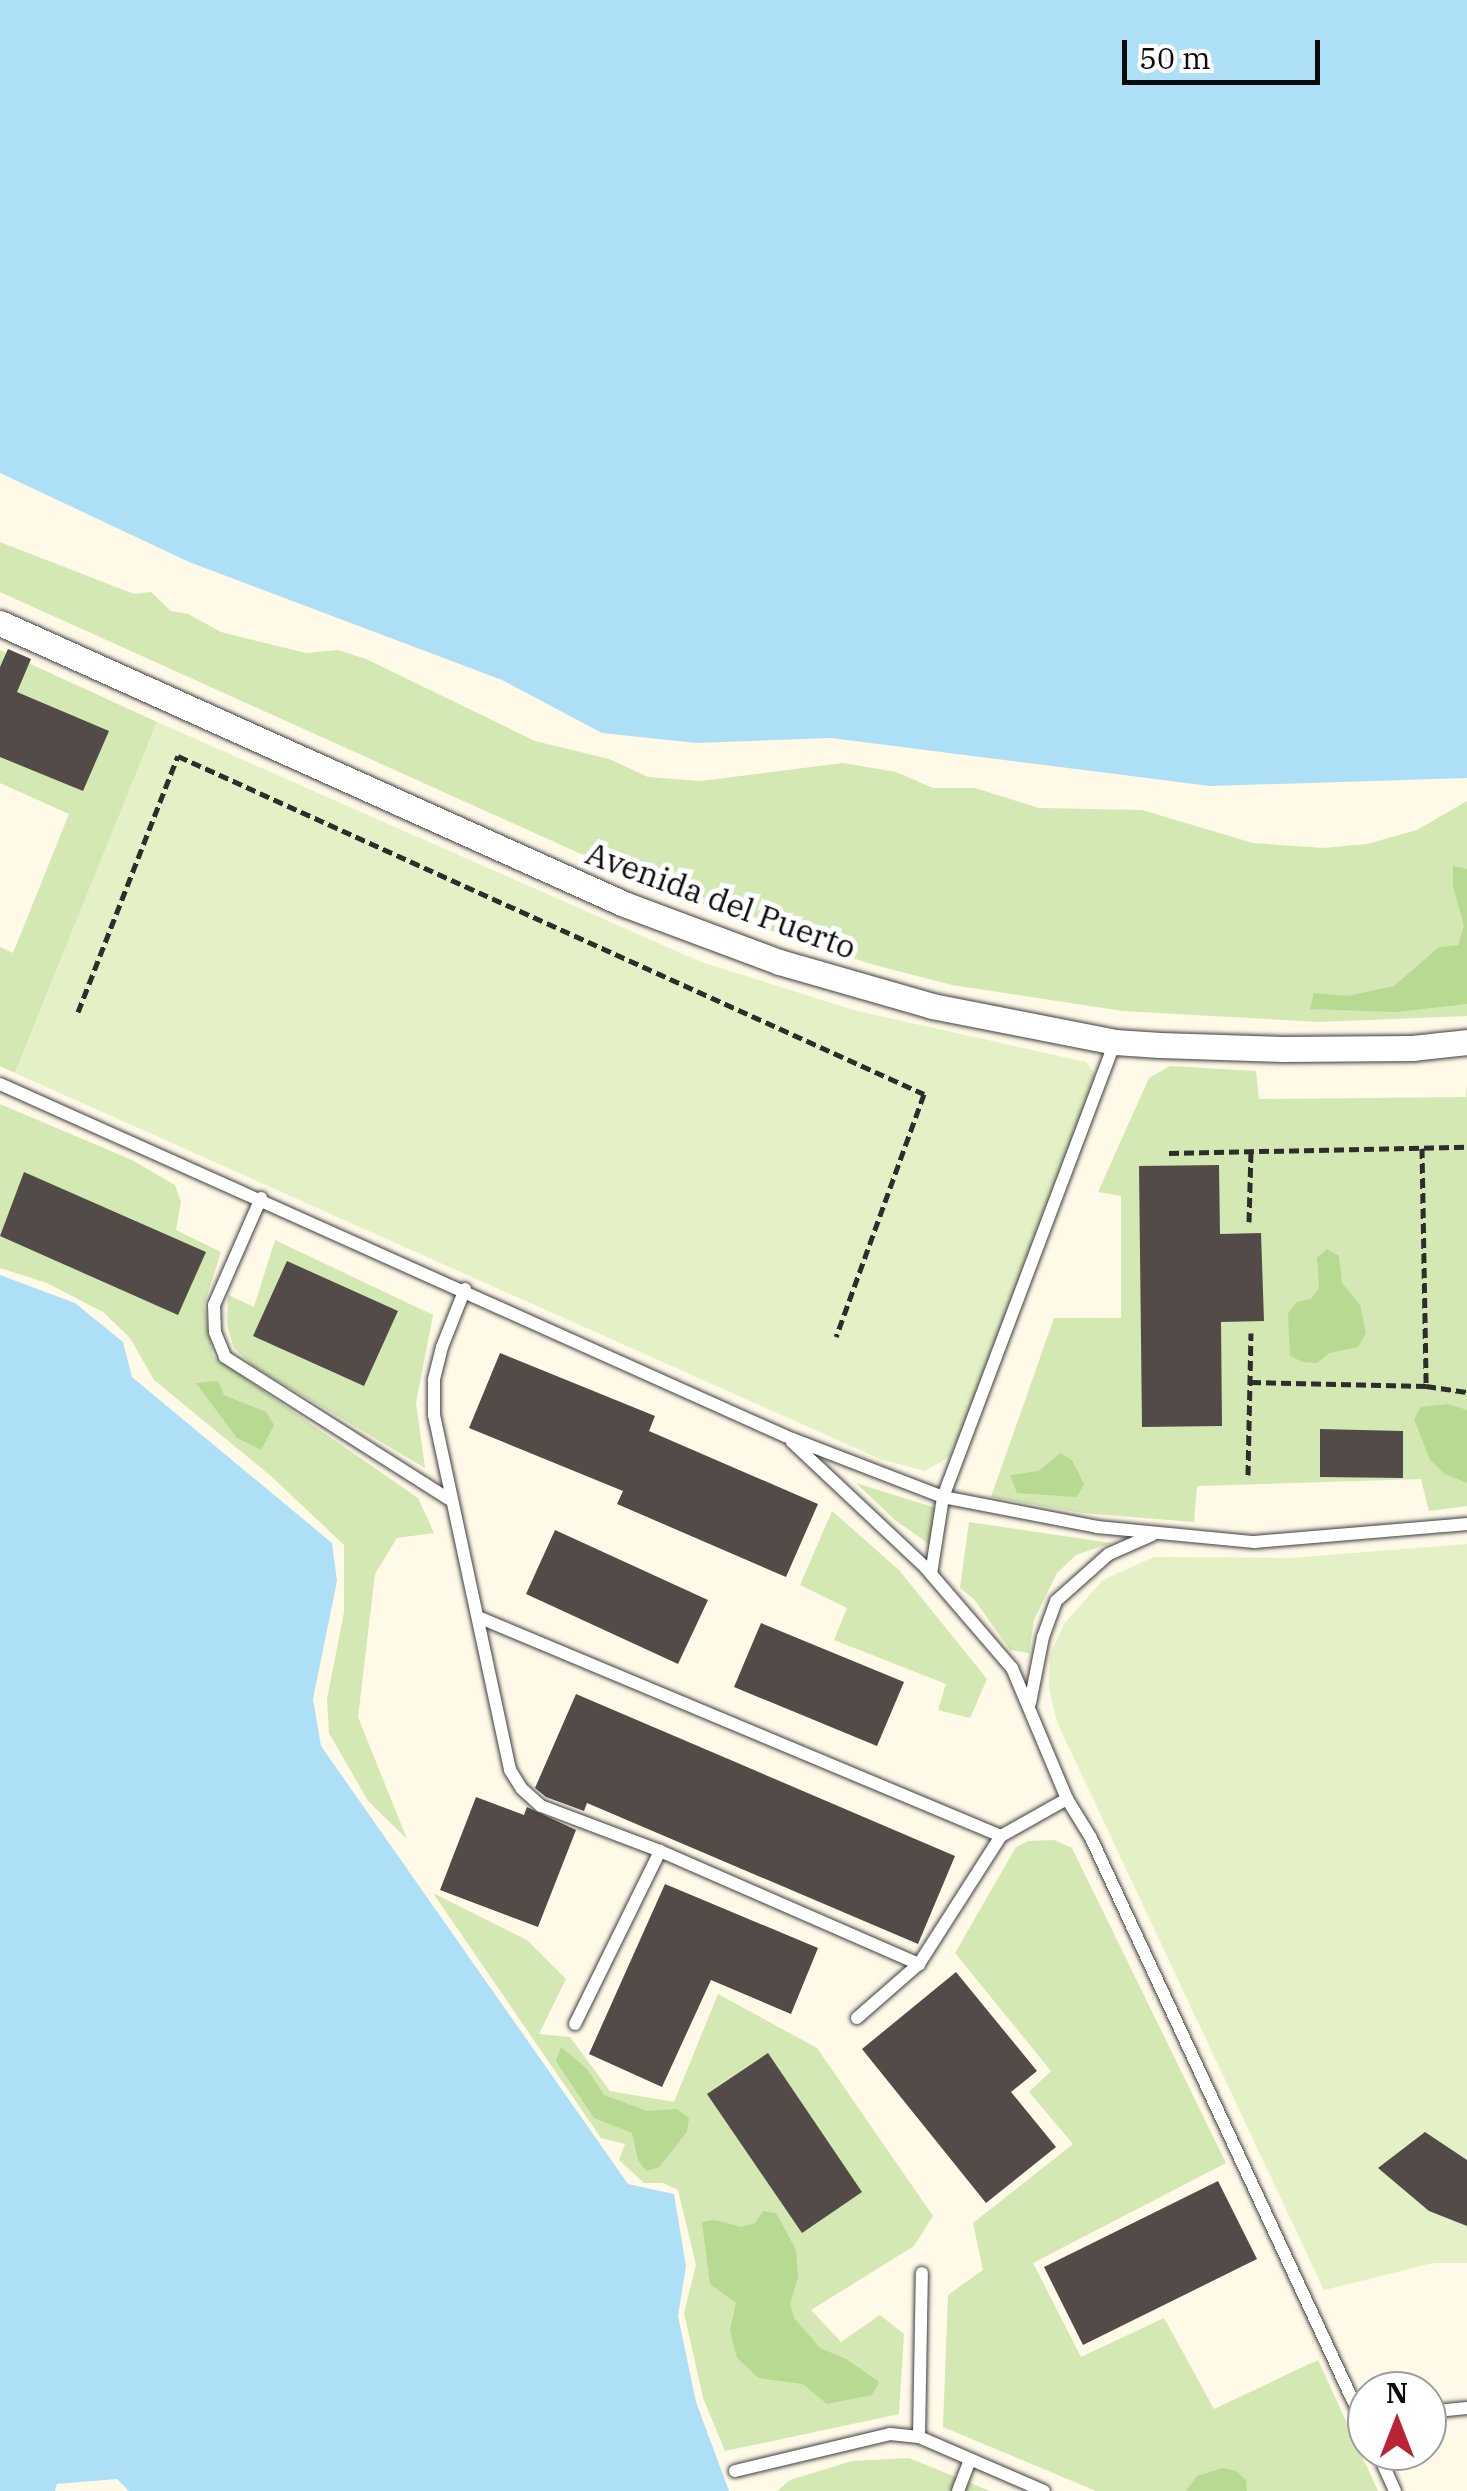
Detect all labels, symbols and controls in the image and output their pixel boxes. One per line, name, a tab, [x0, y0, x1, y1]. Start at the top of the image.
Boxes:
scale bar	[1127, 20, 1324, 82]
text: 50 m	[1139, 38, 1211, 77]
street label: Avenida del Puerto	[581, 833, 861, 967]
north arrow	[1347, 2371, 1447, 2471]
text: N	[1386, 2374, 1408, 2411]

